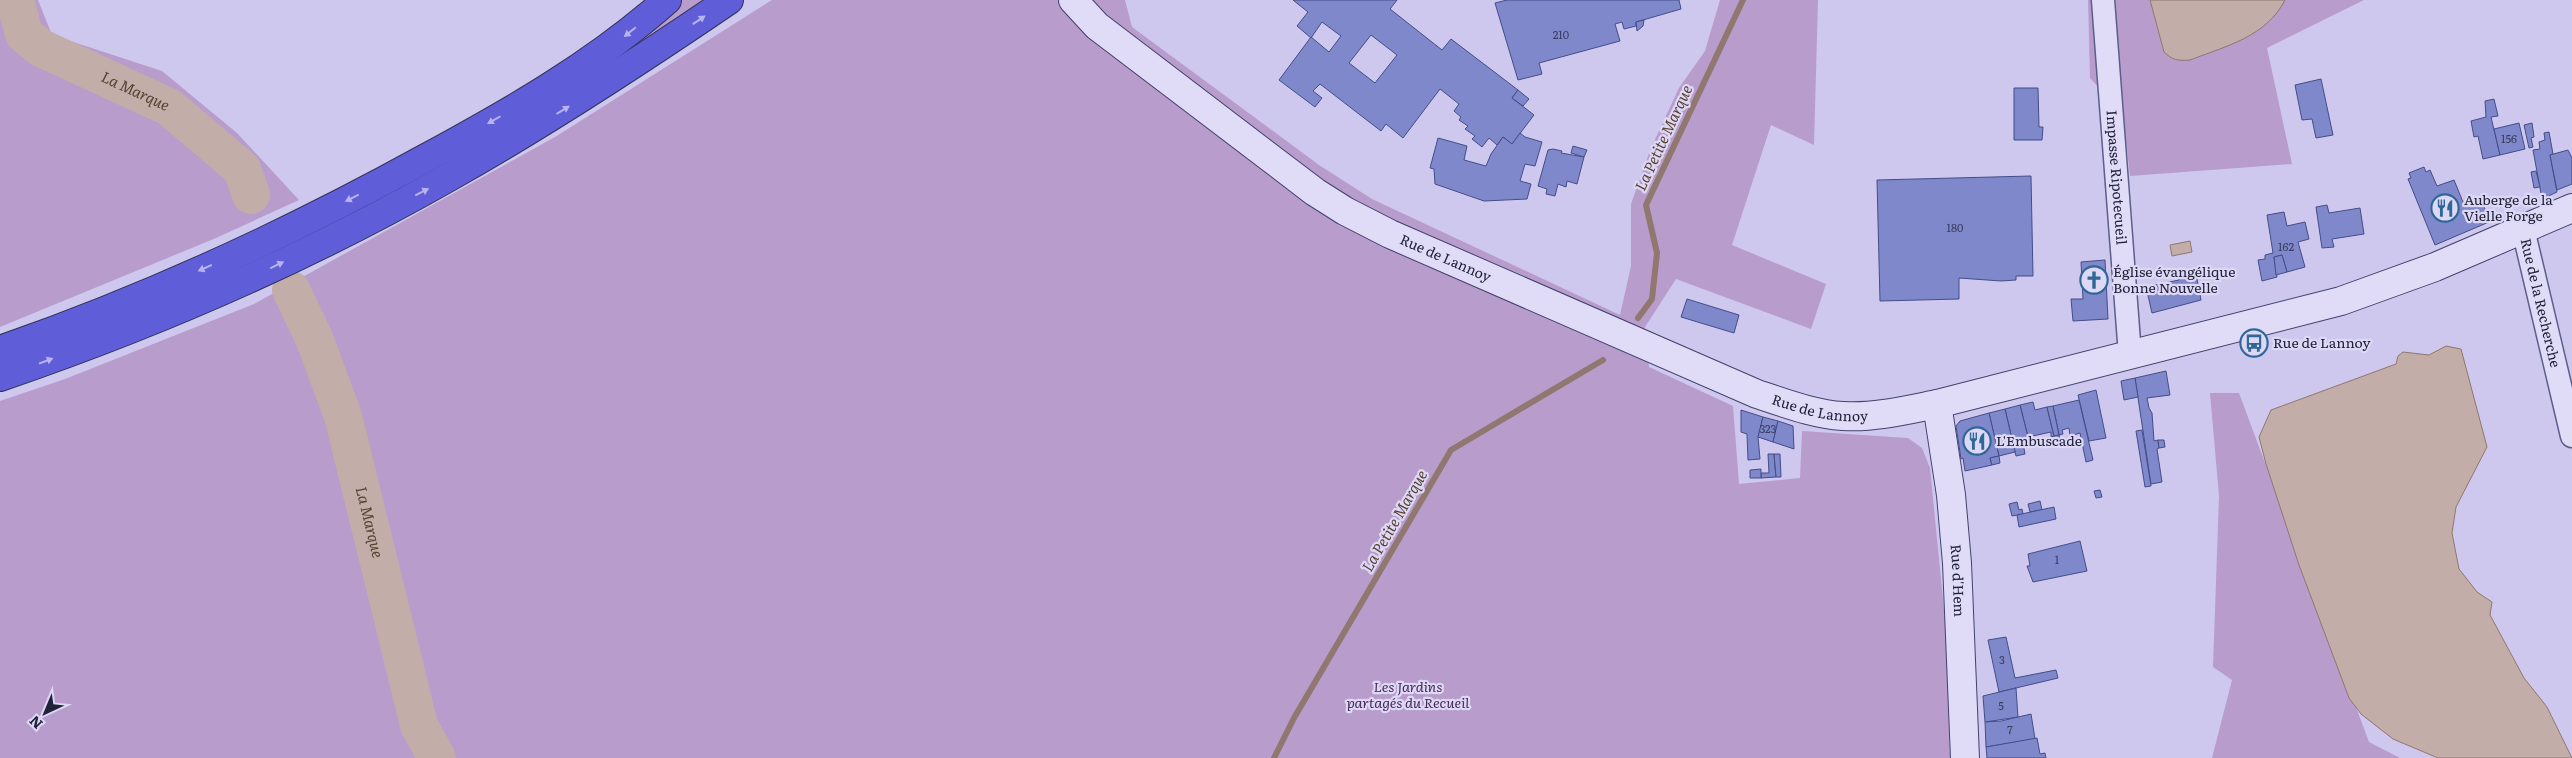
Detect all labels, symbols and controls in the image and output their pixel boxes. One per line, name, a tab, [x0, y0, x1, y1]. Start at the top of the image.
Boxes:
one-way arrow	[692, 15, 706, 25]
one-way arrow	[624, 26, 637, 37]
house number: 210	[1553, 26, 1569, 42]
water label: La Marque	[98, 64, 174, 116]
water label: La Petite Marque	[1628, 81, 1697, 194]
one-way arrow	[557, 105, 570, 114]
street label: Impasse Ripotecueil	[2102, 109, 2133, 246]
one-way arrow	[487, 116, 502, 124]
house number: 156	[2501, 130, 2517, 146]
one-way arrow	[414, 188, 429, 196]
place label: Auberge de la Vielle Forge	[2464, 189, 2553, 225]
restaurant icon: Auberge de la Vielle Forge	[2430, 193, 2460, 223]
one-way arrow	[344, 194, 359, 202]
house number: 180	[1947, 219, 1963, 235]
street label: Rue de Lannoy	[1397, 229, 1496, 286]
street label: Rue de la Recherche	[2517, 236, 2566, 369]
house number: 162	[2278, 238, 2294, 254]
one-way arrow	[269, 261, 284, 269]
place label: Église évangélique Bonne Nouvelle	[2113, 261, 2236, 297]
one-way arrow	[198, 265, 212, 273]
church icon: Église évangélique Bonne Nouvelle	[2079, 265, 2109, 295]
bus stop icon: Rue de Lannoy	[2239, 328, 2269, 358]
place label: Rue de Lannoy	[2273, 332, 2372, 352]
one-way arrow	[39, 357, 54, 365]
street label: Rue de Lannoy	[1770, 389, 1870, 425]
house number: 323	[1759, 420, 1777, 436]
restaurant icon: L'Embuscade	[1962, 426, 1992, 456]
place label: L'Embuscade	[1996, 430, 2082, 450]
water label: La Petite Marque	[1355, 465, 1432, 576]
water label: La Marque	[351, 484, 390, 560]
street label: Rue d'Hem	[1946, 543, 1970, 618]
house number: 1	[2055, 551, 2060, 567]
house number: 3	[1999, 651, 2005, 667]
park label: Les Jardins partagés du Recueil	[1347, 676, 1469, 712]
north arrow	[20, 688, 70, 738]
house number: 5	[1998, 697, 2004, 713]
text: N	[24, 712, 46, 734]
house number: 7	[2007, 721, 2013, 737]

